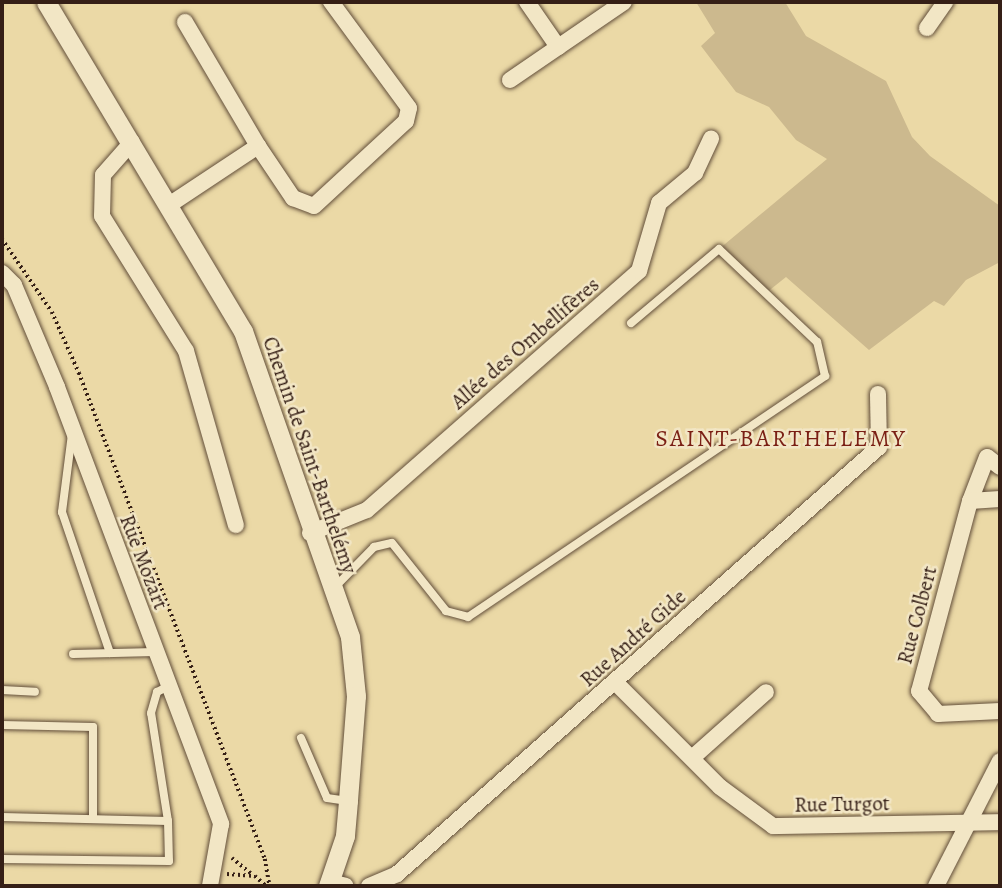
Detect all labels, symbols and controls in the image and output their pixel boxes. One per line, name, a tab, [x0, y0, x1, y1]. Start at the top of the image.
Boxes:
street label: Allée des Ombellifères	[446, 272, 604, 414]
street label: Chemin de Saint-Barthelémy	[258, 333, 362, 577]
district label: SAINT-BARTHELEMY	[657, 425, 905, 453]
street label: Rue Mozart	[114, 511, 174, 613]
street label: Rue Colbert	[892, 563, 942, 667]
street label: Rue André Gide	[575, 584, 691, 692]
street label: Rue Turgot	[794, 791, 890, 817]

